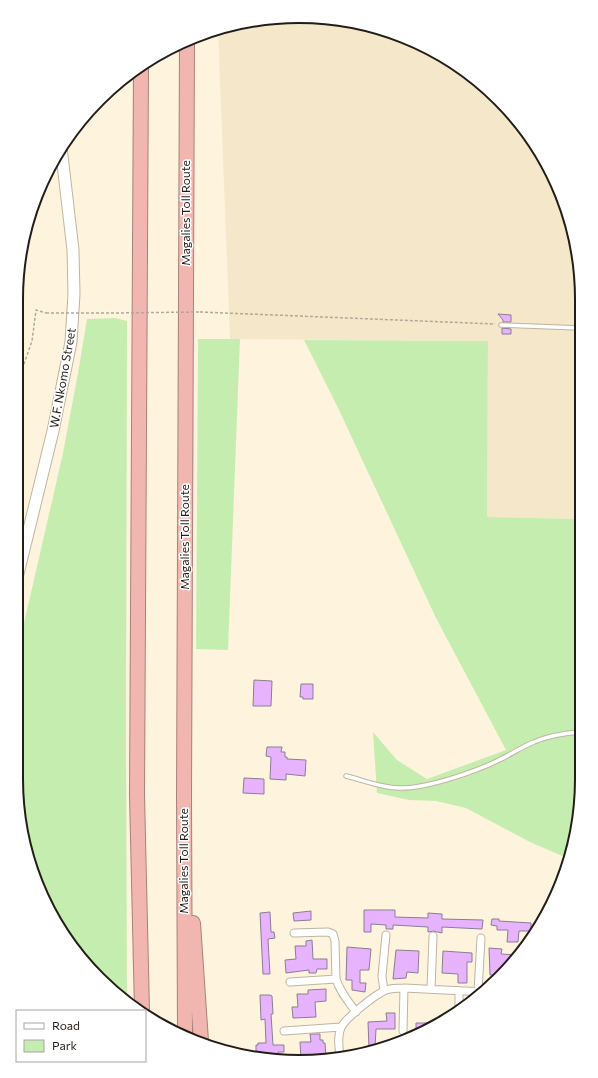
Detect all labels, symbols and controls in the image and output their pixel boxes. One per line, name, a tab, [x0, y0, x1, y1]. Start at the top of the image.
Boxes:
street label: Magalies Toll Route	[178, 160, 192, 266]
street label: W.F. Nkomo Street	[46, 326, 78, 429]
street label: Magalies Toll Route	[177, 484, 191, 590]
street label: Magalies Toll Route	[176, 808, 190, 914]
legend	[16, 1010, 146, 1062]
text: Road	[52, 1018, 80, 1032]
text: Park	[52, 1038, 78, 1052]

